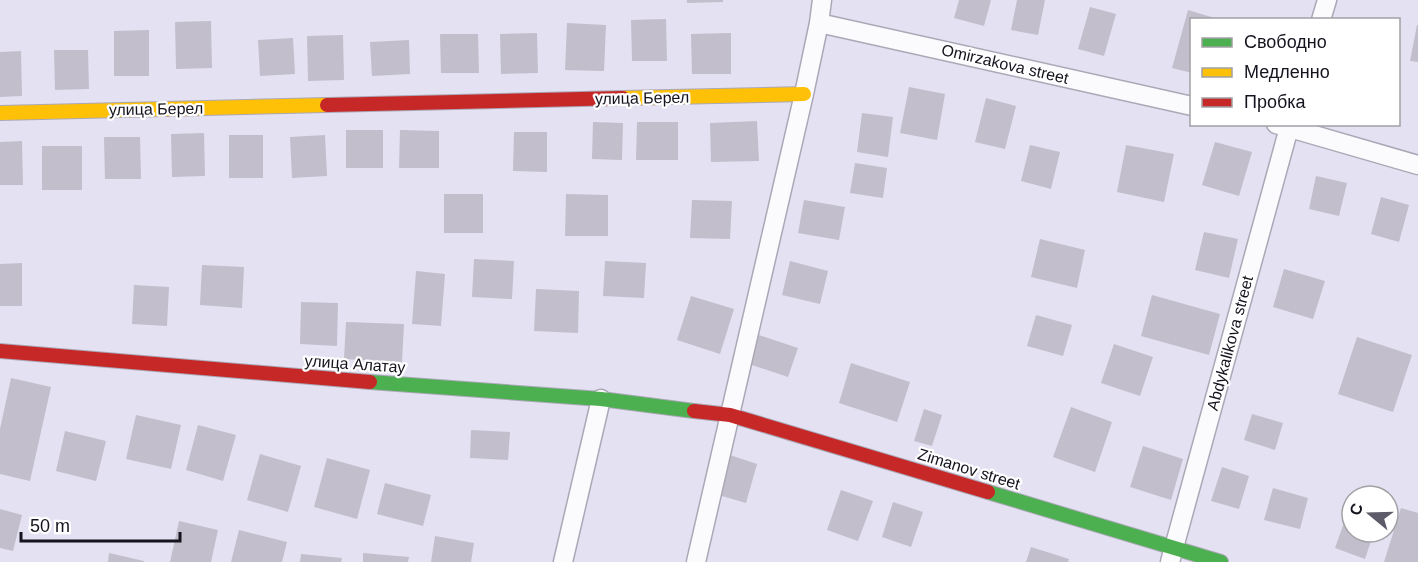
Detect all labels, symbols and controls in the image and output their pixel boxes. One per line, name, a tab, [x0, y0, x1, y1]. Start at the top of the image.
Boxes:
legend	[1190, 18, 1400, 126]
text: Свободно	[1244, 32, 1327, 52]
street label: Omirzakova street	[940, 41, 1071, 87]
text: Медленно	[1244, 62, 1330, 82]
street label: улица Берел	[595, 89, 689, 107]
text: Пробка	[1244, 92, 1307, 112]
street label: улица Берел	[109, 100, 203, 118]
street label: Abdykalikova street	[1204, 273, 1256, 412]
street label: улица Алатау	[304, 352, 406, 376]
street label: Zimanov street	[916, 445, 1023, 493]
north arrow	[1340, 484, 1400, 544]
text: С	[1346, 501, 1366, 518]
scale bar	[21, 505, 180, 543]
text: 50 m	[30, 516, 70, 536]

